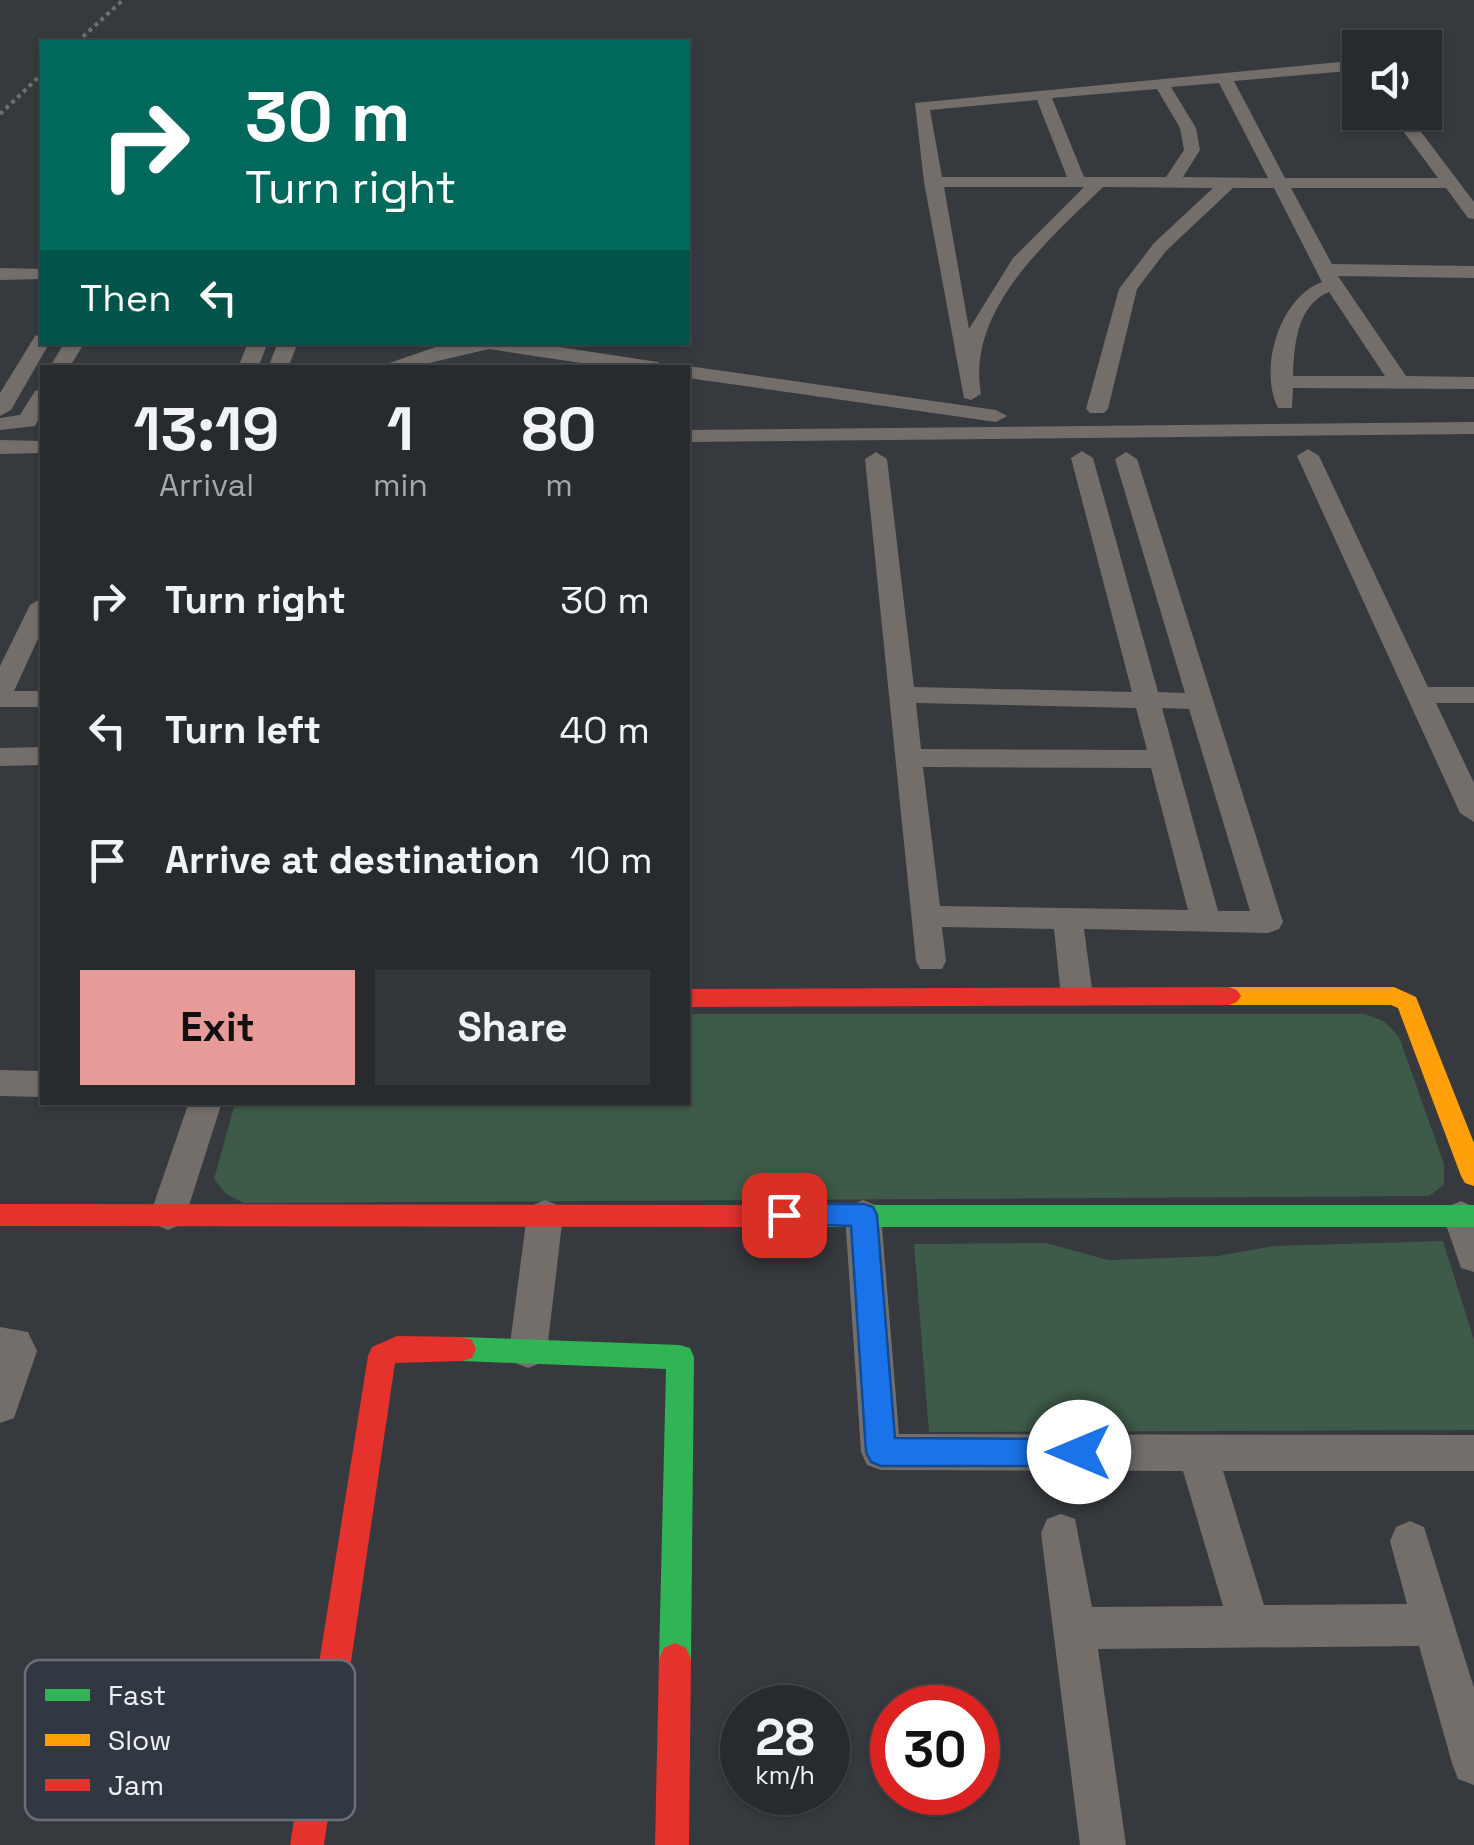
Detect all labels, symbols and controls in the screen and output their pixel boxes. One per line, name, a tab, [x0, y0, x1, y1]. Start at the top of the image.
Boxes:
map controls	[1342, 30, 1442, 130]
button: sound	[1342, 30, 1442, 130]
text: 30 m	[245, 72, 410, 161]
icon: right	[80, 80, 210, 210]
text: Turn right	[245, 159, 456, 216]
icon: left	[191, 270, 246, 325]
text: Then	[80, 274, 171, 322]
text: 13:19	[134, 391, 279, 468]
text: 1	[387, 391, 414, 468]
text: 80	[522, 391, 596, 468]
text: Arrival	[159, 465, 254, 505]
text: min	[373, 465, 428, 505]
text: m	[545, 465, 573, 505]
icon: right	[80, 573, 135, 628]
text: Turn right	[165, 576, 346, 624]
text: 30 m	[560, 576, 650, 624]
icon: left	[80, 703, 135, 758]
text: Turn left	[165, 706, 321, 754]
text: 40 m	[559, 706, 650, 754]
icon: arrive	[80, 833, 135, 888]
text: Arrive at destination	[165, 836, 540, 884]
text: 10 m	[570, 836, 653, 884]
button: Exit	[80, 970, 355, 1085]
button: Share	[375, 970, 650, 1085]
pin	[742, 1173, 827, 1258]
icon: arrive	[757, 1188, 812, 1243]
position arrow	[1027, 1400, 1131, 1504]
legend	[25, 1660, 355, 1820]
text: Fast	[108, 1677, 166, 1713]
speed limit sign: 30	[870, 1685, 1000, 1815]
text: 28	[755, 1706, 815, 1770]
text: Slow	[108, 1722, 171, 1758]
text: km/h	[755, 1759, 815, 1791]
text: Jam	[108, 1767, 164, 1803]

